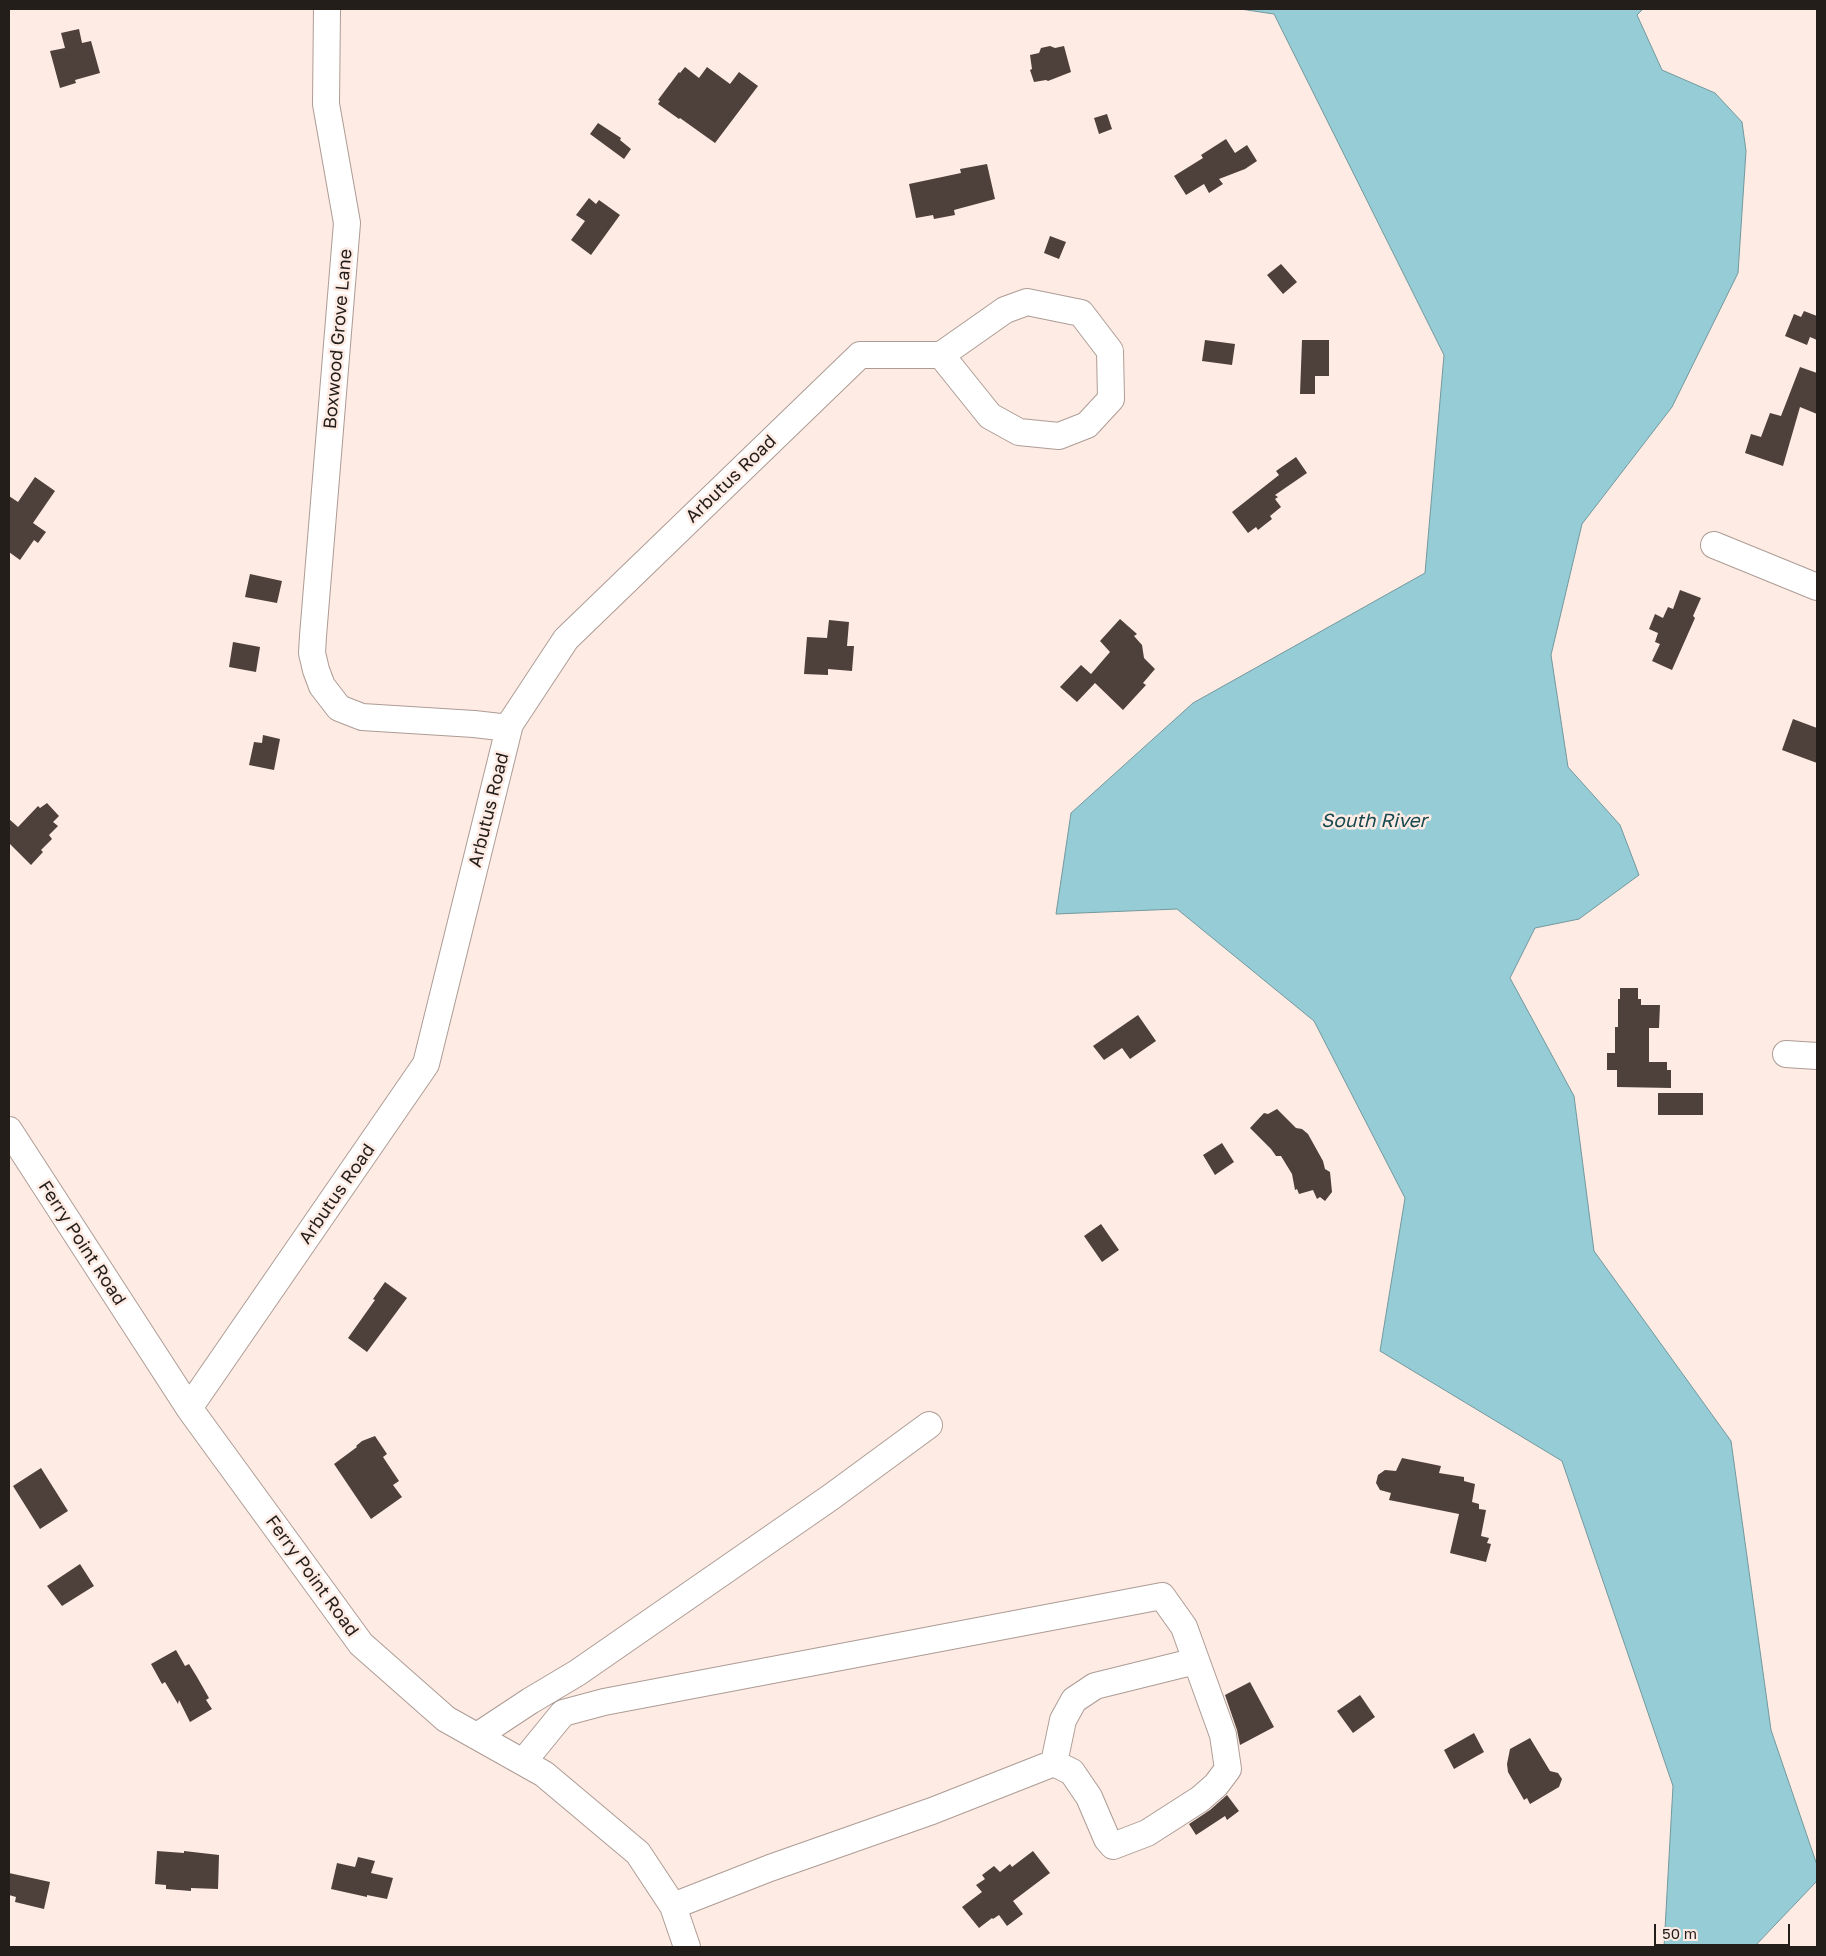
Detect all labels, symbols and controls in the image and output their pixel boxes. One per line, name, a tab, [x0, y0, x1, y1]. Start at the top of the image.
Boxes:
street label: Boxwood Grove Lane	[319, 248, 357, 430]
street label: Arbutus Road	[681, 430, 781, 528]
street label: Arbutus Road	[464, 750, 514, 870]
water label: South River	[1321, 810, 1427, 832]
street label: Arbutus Road	[295, 1140, 379, 1248]
street label: Ferry Point Road	[34, 1177, 130, 1309]
street label: Ferry Point Road	[261, 1511, 363, 1641]
scale bar	[1656, 1914, 1792, 1946]
text: 50 m	[1662, 1924, 1697, 1942]

